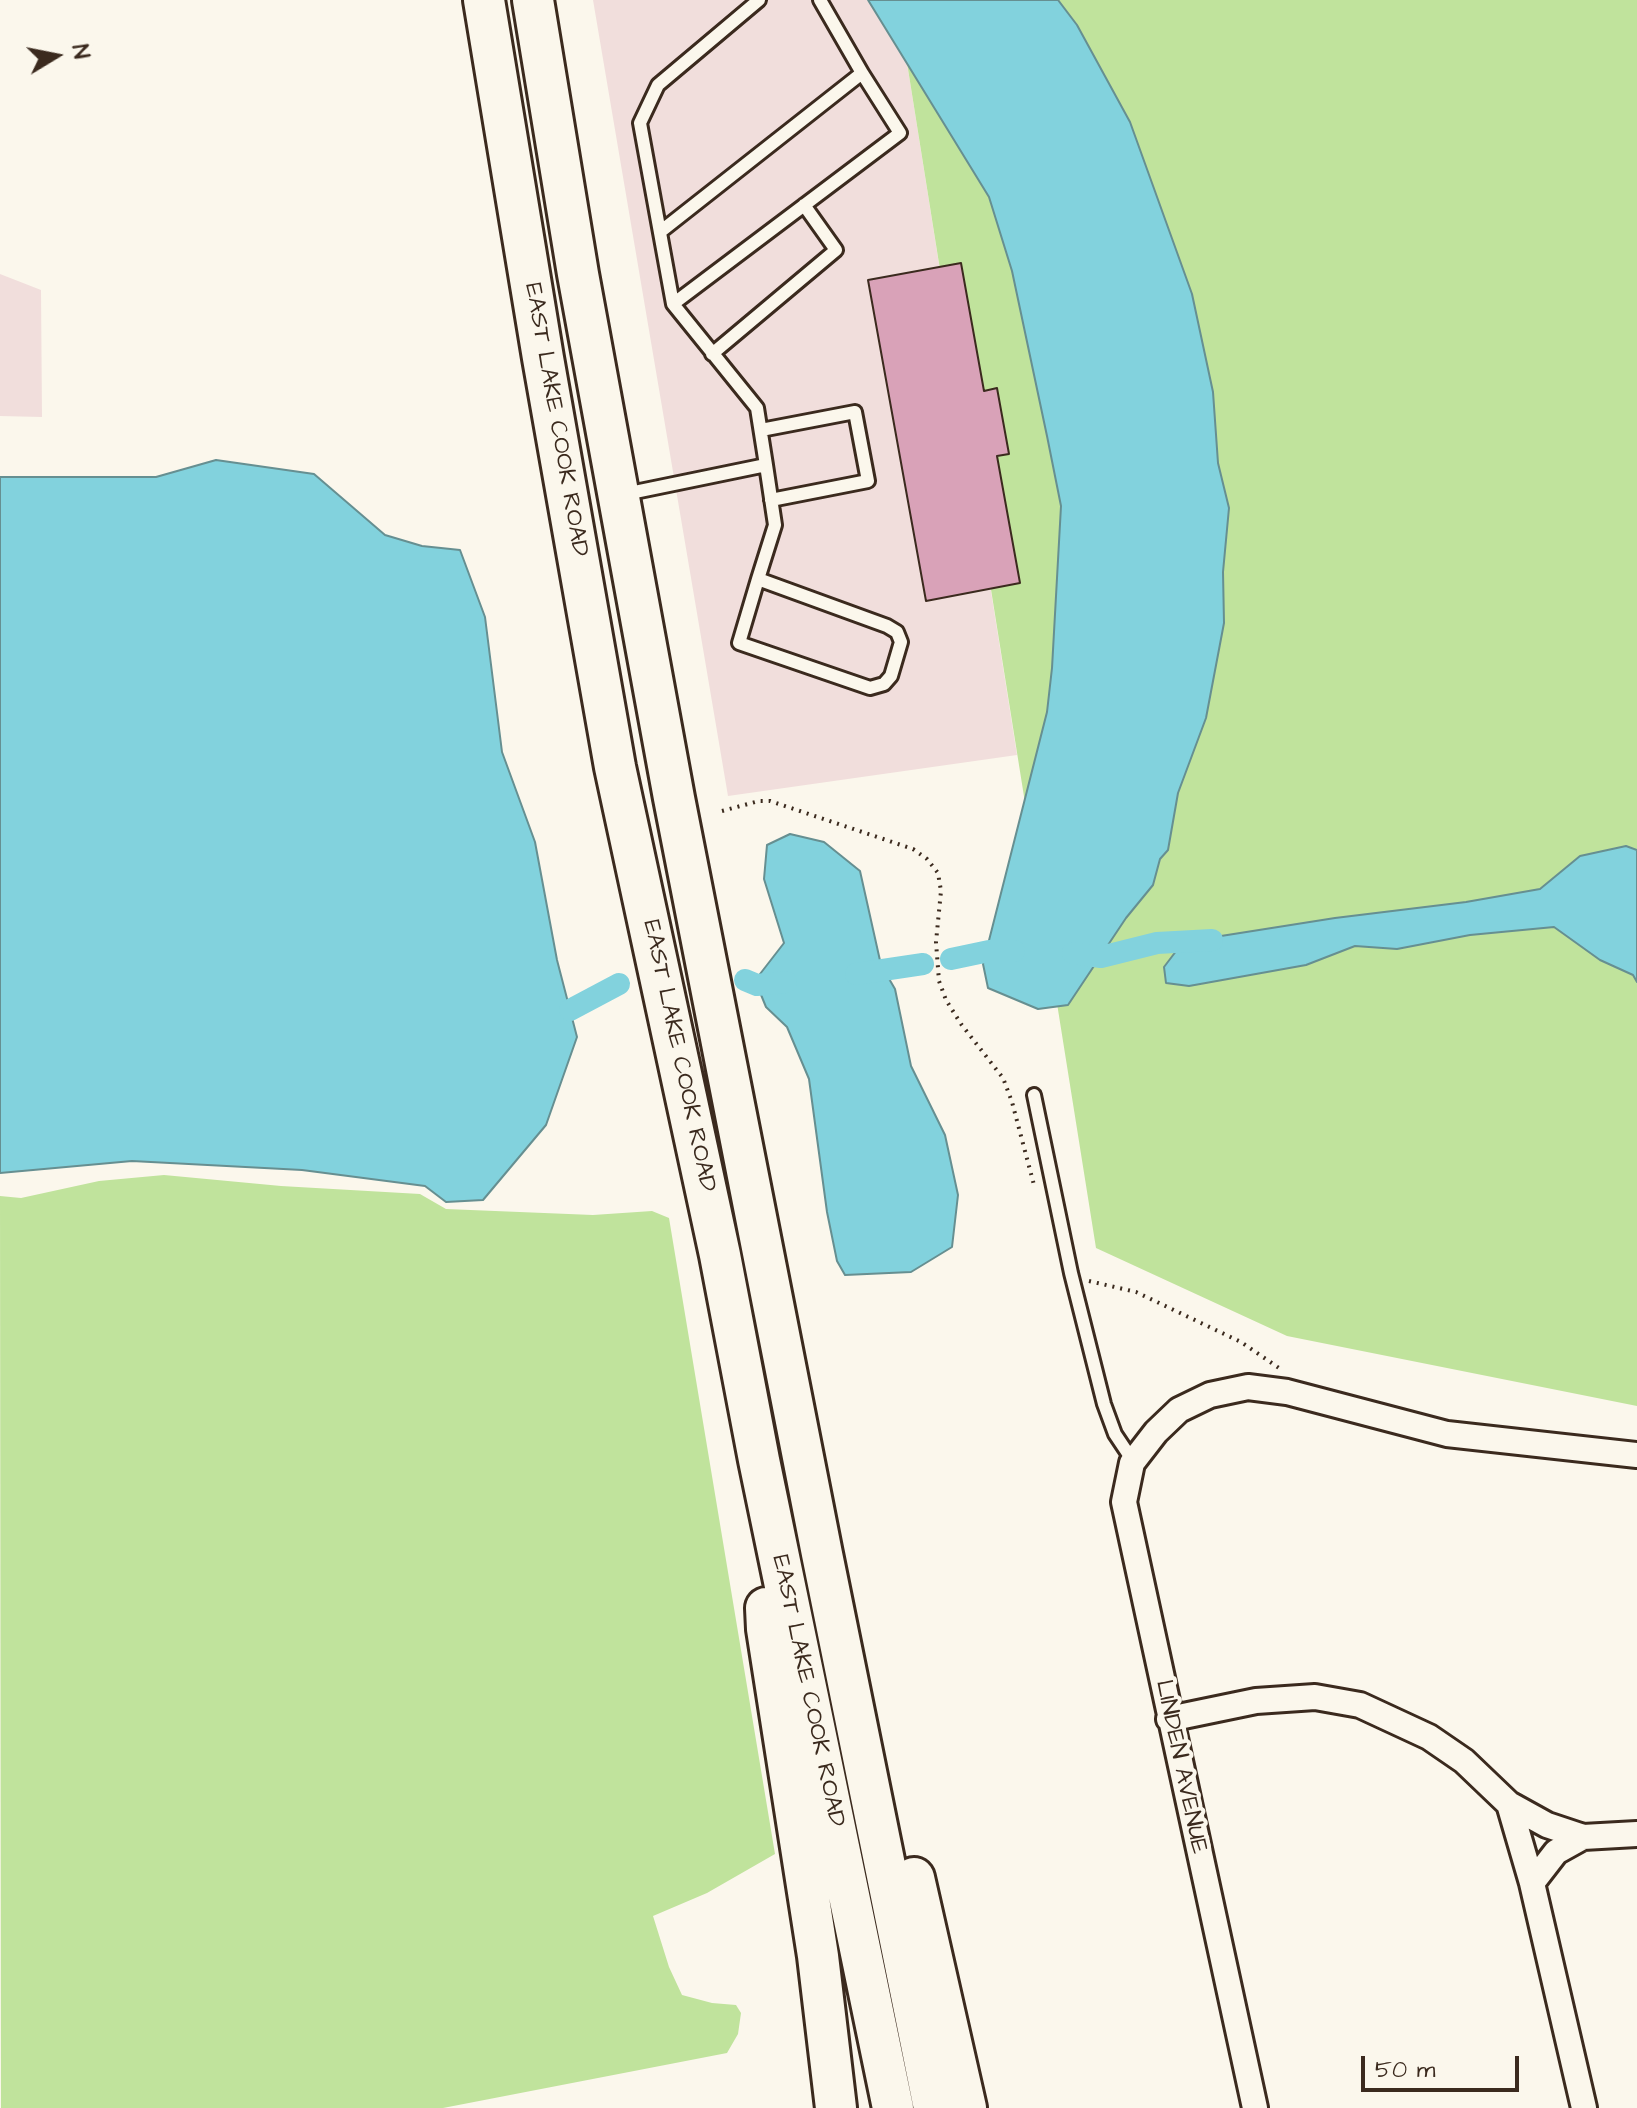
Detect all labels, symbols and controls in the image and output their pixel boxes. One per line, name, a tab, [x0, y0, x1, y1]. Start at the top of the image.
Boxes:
north arrow	[16, 16, 96, 96]
text: N	[64, 42, 97, 61]
street label: EAST LAKE COOK ROAD	[517, 281, 593, 559]
street label: EAST LAKE COOK ROAD	[635, 917, 721, 1195]
street label: EAST LAKE COOK ROAD	[764, 1552, 850, 1830]
street label: LINDEN AVENUE	[1148, 1677, 1212, 1857]
scale bar	[1365, 2040, 1523, 2090]
text: 50 m	[1375, 2053, 1435, 2087]

